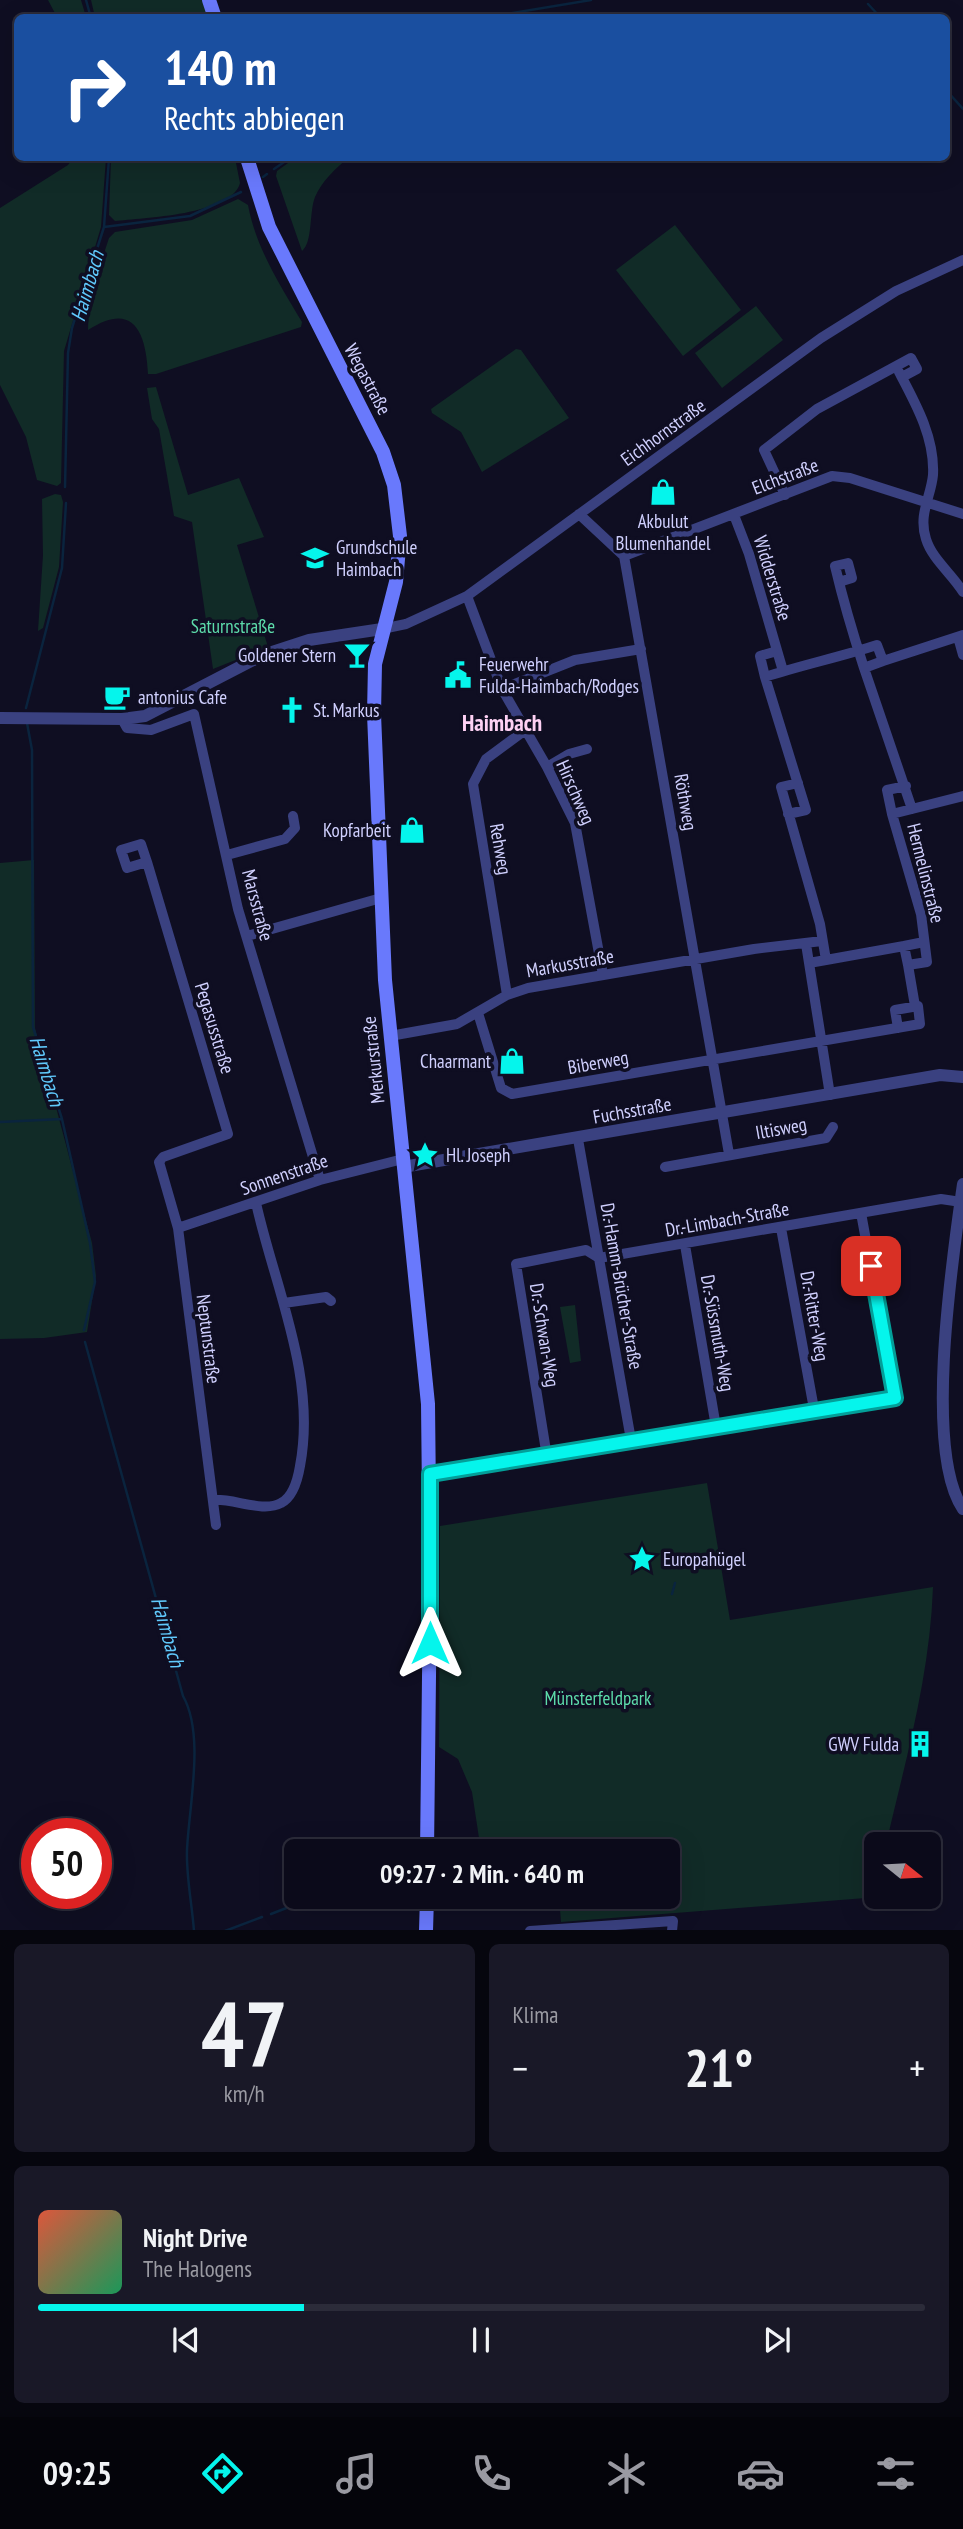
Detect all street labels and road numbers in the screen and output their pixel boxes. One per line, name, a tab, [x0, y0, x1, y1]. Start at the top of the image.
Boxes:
street label: Wegastraße	[339, 339, 397, 419]
street label: Eichhornstraße	[616, 393, 710, 471]
street label: Elchstraße	[748, 452, 822, 500]
street label: Widderstraße	[749, 532, 797, 624]
street label: Hirschweg	[551, 756, 601, 828]
street label: Röthweg	[669, 772, 703, 832]
street label: Hermelinstraße	[902, 821, 950, 925]
street label: Rehweg	[485, 822, 517, 876]
street label: Marsstraße	[237, 867, 279, 943]
street label: Markusstraße	[524, 943, 616, 983]
street label: Pegasusstraße	[190, 979, 240, 1077]
street label: Merkurstraße	[356, 1015, 390, 1105]
street label: Biberweg	[566, 1045, 630, 1079]
street label: Fuchsstraße	[591, 1091, 673, 1129]
street label: Iltisweg	[754, 1112, 808, 1144]
street label: Sonnenstraße	[237, 1148, 331, 1200]
street label: Dr.-Limbach-Straße	[663, 1196, 791, 1242]
street label: Dr.-Hamm-Brücher-Straße	[596, 1201, 648, 1371]
street label: Dr.-Ritter-Weg	[795, 1269, 835, 1363]
street label: Dr.-Süssmuth-Weg	[696, 1273, 740, 1393]
street label: Dr.-Schwan-Weg	[525, 1281, 565, 1389]
street label: Neptunstraße	[192, 1293, 226, 1385]

